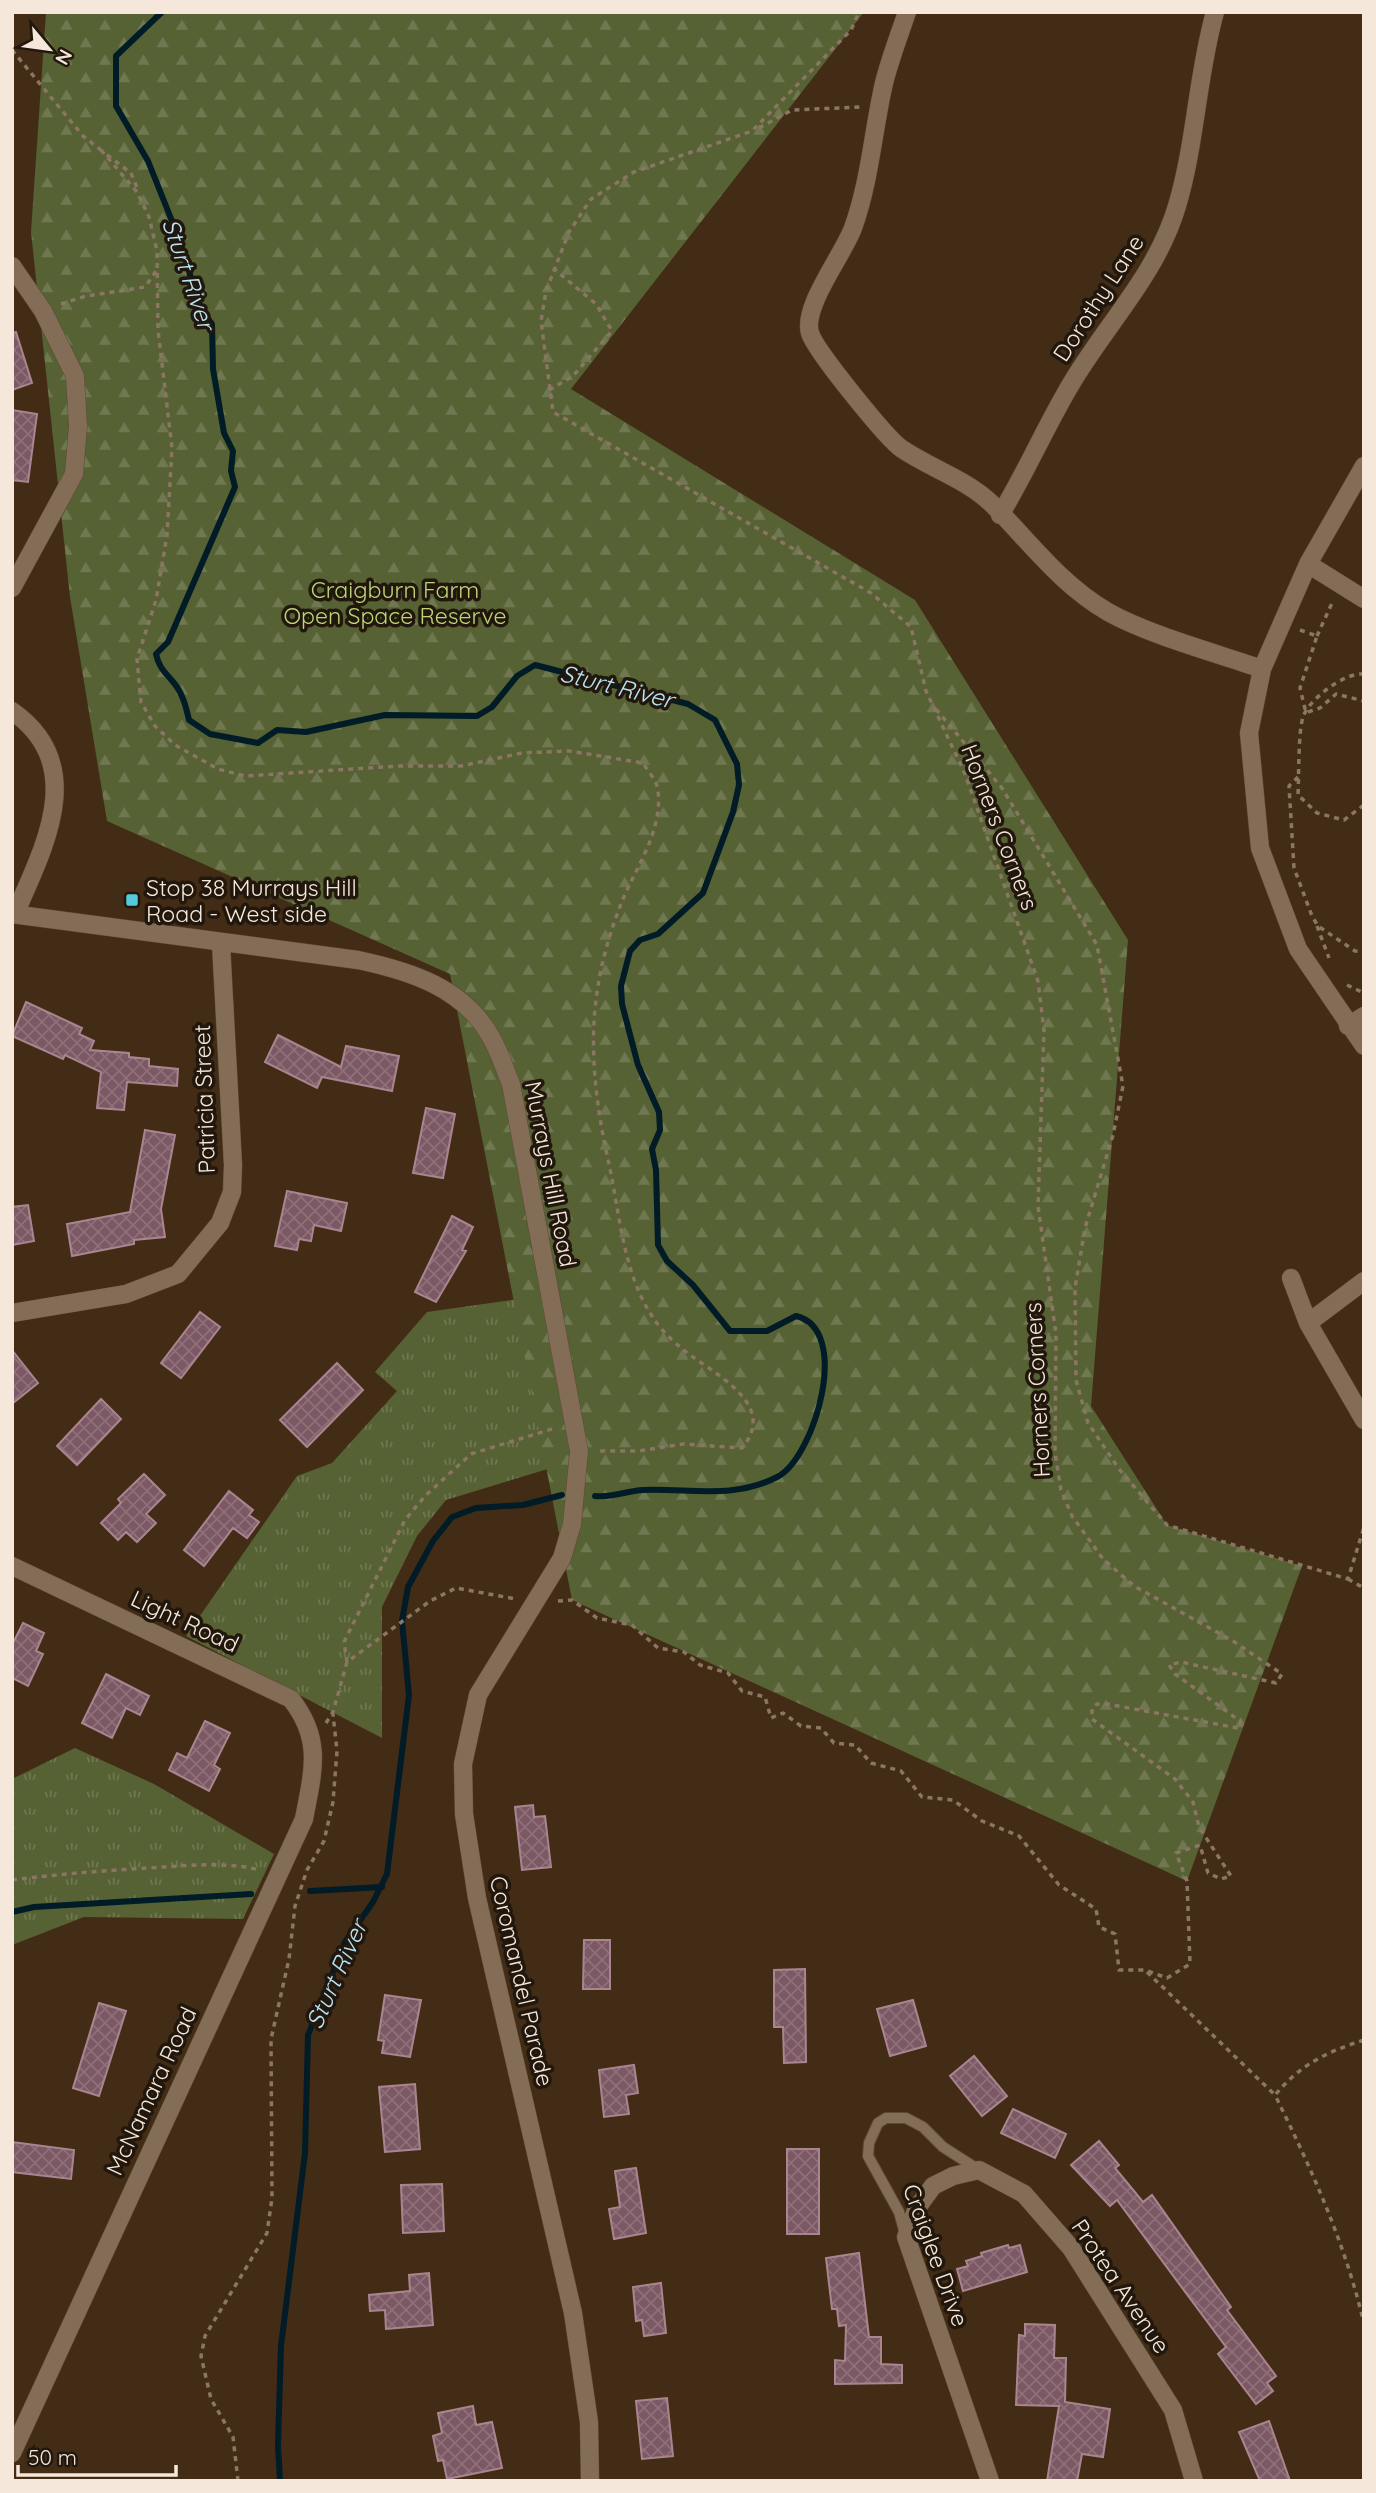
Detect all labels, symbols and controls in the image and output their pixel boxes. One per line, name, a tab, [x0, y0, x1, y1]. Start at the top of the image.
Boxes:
north arrow	[14, 14, 84, 84]
text: N	[50, 45, 78, 69]
water label: Sturt River	[156, 214, 223, 336]
street label: Dorothy Lane	[1046, 229, 1150, 367]
park label: Craigburn Farm Open Space Reserve	[283, 575, 507, 630]
water label: Sturt River	[557, 657, 679, 715]
street label: Horners Corners	[955, 740, 1045, 914]
place label: Stop 38 Murrays Hill Road - West side	[146, 873, 357, 928]
marker: Stop 38 Murrays Hill Road - West side	[124, 892, 140, 908]
street label: Patricia Street	[187, 1024, 221, 1174]
street label: Murrays Hill Road	[519, 1079, 583, 1269]
street label: Horners Corners	[1018, 1302, 1056, 1478]
street label: Light Road	[126, 1583, 244, 1659]
street label: Coromandel Parade	[484, 1873, 560, 2089]
water label: Sturt River	[299, 1912, 374, 2033]
street label: McNamara Road	[99, 2002, 203, 2180]
street label: Craiglee Drive	[897, 2180, 975, 2330]
street label: Protea Avenue	[1065, 2213, 1177, 2359]
scale bar	[18, 2434, 175, 2478]
text: 50 m	[28, 2444, 77, 2470]

